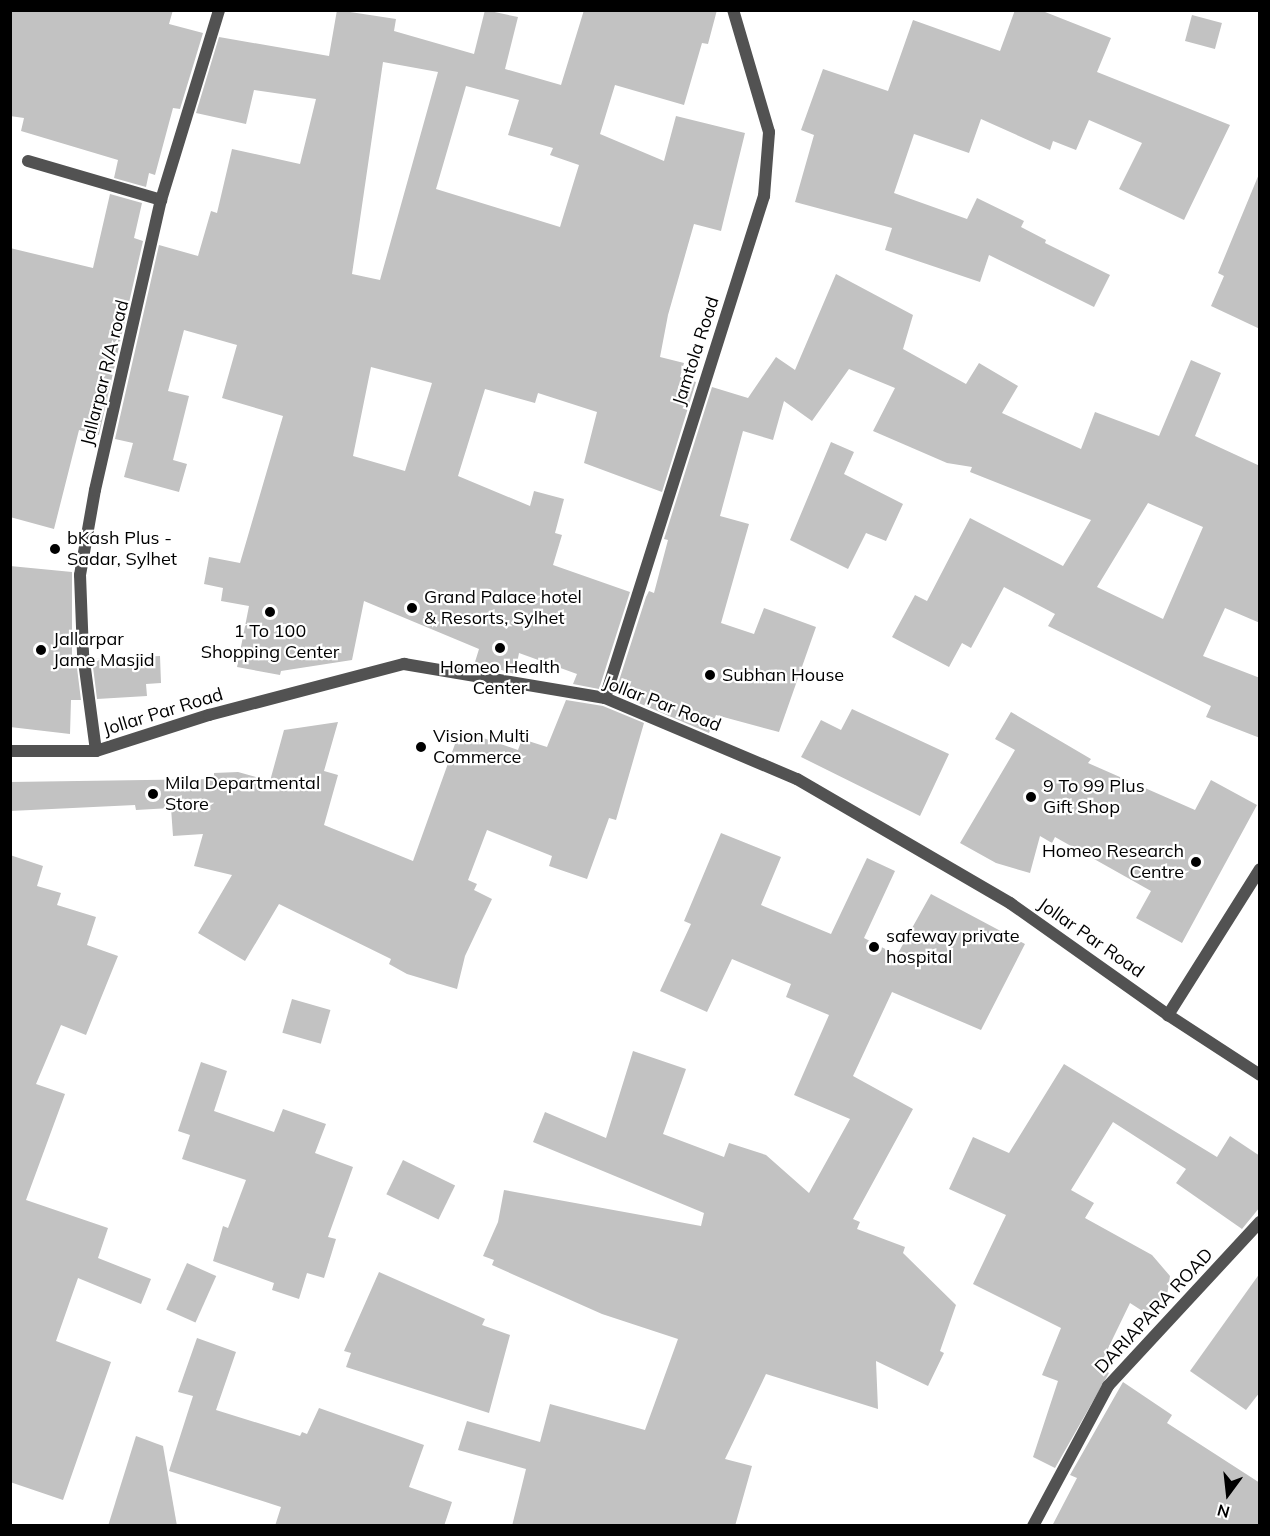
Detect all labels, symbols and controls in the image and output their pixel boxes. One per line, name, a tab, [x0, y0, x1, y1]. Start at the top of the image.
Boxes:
street label: Jamtola Road	[668, 294, 724, 408]
street label: Jallarpar R/A road	[76, 298, 134, 448]
place label: bKash Plus - Sadar, Sylhet	[67, 528, 177, 570]
marker: bKash Plus - Sadar, Sylhet	[48, 542, 62, 556]
place label: Grand Palace hotel & Resorts, Sylhet	[424, 587, 582, 630]
marker: Grand Palace hotel & Resorts, Sylhet	[405, 601, 419, 615]
marker: 1 To 100 Shopping Center	[263, 605, 277, 619]
place label: 1 To 100 Shopping Center	[201, 621, 339, 664]
place label: Jallarpar Jame Masjid	[53, 629, 155, 672]
marker: Homeo Health Center	[493, 641, 507, 655]
marker: Jallarpar Jame Masjid	[34, 643, 48, 657]
place label: Homeo Health Center	[440, 657, 560, 700]
place label: Subhan House	[722, 664, 844, 686]
marker: Subhan House	[703, 668, 717, 682]
street label: Jollar Par Road	[600, 672, 724, 736]
street label: Jollar Par Road	[100, 684, 226, 740]
place label: Vision Multi Commerce	[433, 726, 529, 768]
marker: Vision Multi Commerce	[414, 740, 428, 754]
place label: Mila Departmental Store	[165, 773, 320, 816]
place label: 9 To 99 Plus Gift Shop	[1043, 776, 1145, 818]
marker: Mila Departmental Store	[146, 787, 160, 801]
marker: 9 To 99 Plus Gift Shop	[1024, 790, 1038, 804]
place label: Homeo Research Centre	[1042, 841, 1184, 884]
marker: Homeo Research Centre	[1189, 855, 1203, 869]
street label: Jollar Par Road	[1034, 894, 1148, 982]
place label: safeway private hospital	[886, 926, 1019, 968]
marker: safeway private hospital	[867, 940, 881, 954]
street label: DARIAPARA ROAD	[1090, 1244, 1218, 1378]
north arrow	[1198, 1464, 1258, 1524]
text: N	[1215, 1500, 1232, 1523]

